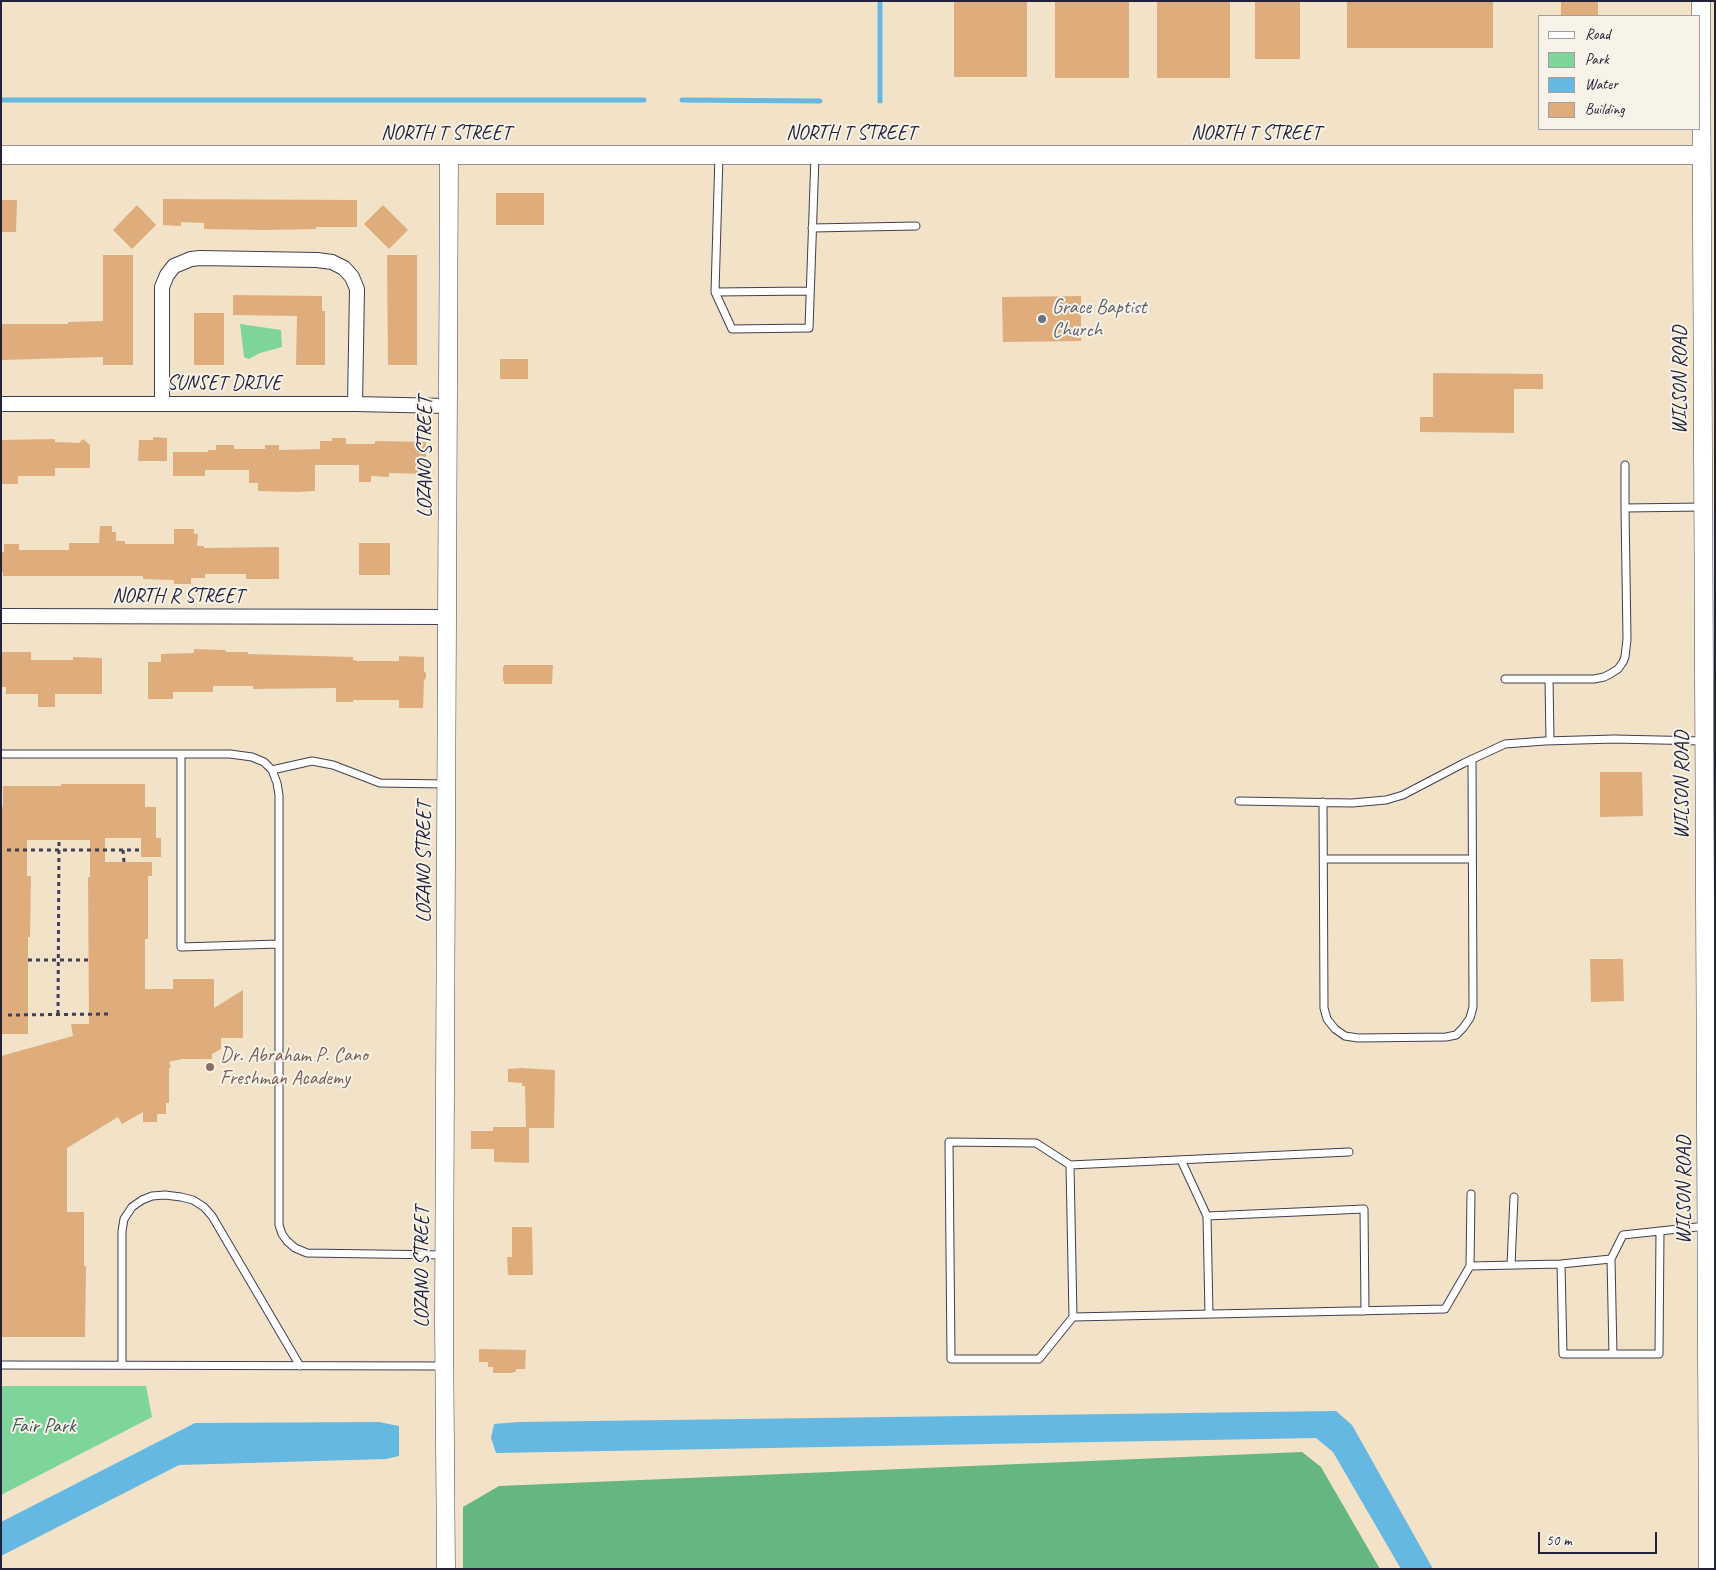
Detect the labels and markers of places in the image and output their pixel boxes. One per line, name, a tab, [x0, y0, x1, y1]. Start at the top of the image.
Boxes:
place label: Grace Baptist Church	[1052, 296, 1146, 343]
marker: Grace Baptist Church	[1036, 313, 1048, 325]
place label: Dr. Abraham P. Cano Freshman Academy	[220, 1044, 368, 1091]
marker: Dr. Abraham P. Cano Freshman Academy	[204, 1061, 216, 1073]

